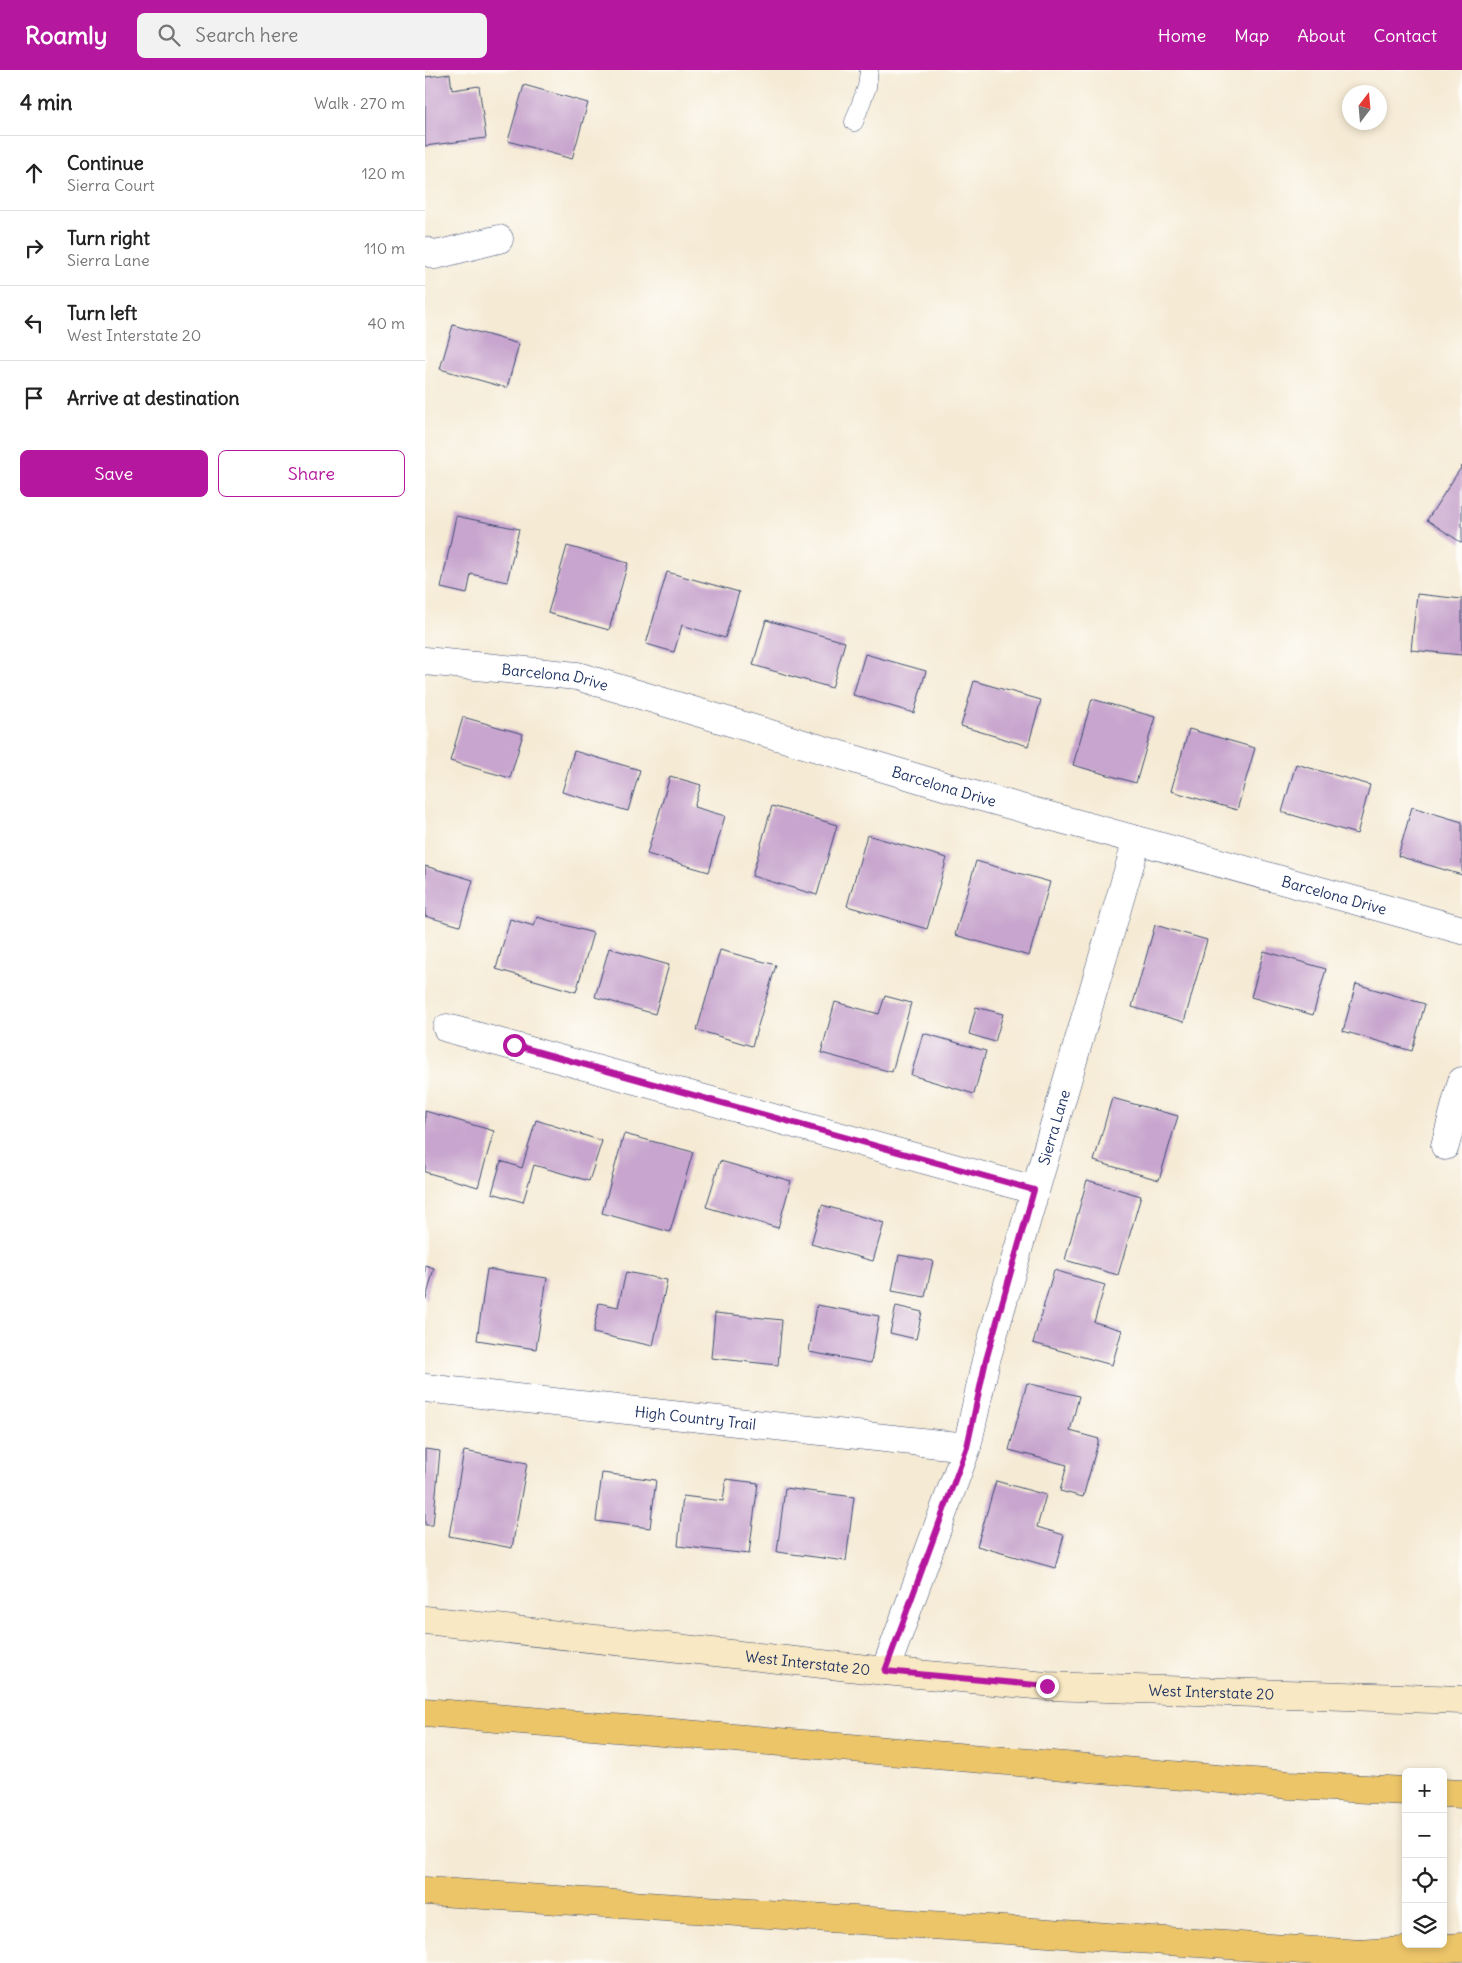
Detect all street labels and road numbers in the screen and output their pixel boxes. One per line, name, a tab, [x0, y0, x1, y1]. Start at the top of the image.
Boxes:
street label: Barcelona Drive	[501, 659, 611, 694]
street label: Barcelona Drive	[890, 761, 999, 810]
street label: Barcelona Drive	[1280, 871, 1389, 918]
street label: Sierra Lane	[1034, 1087, 1074, 1167]
street label: High Country Trail	[634, 1401, 757, 1433]
street label: West Interstate 20	[744, 1646, 871, 1679]
street label: West Interstate 20	[1148, 1680, 1275, 1703]

